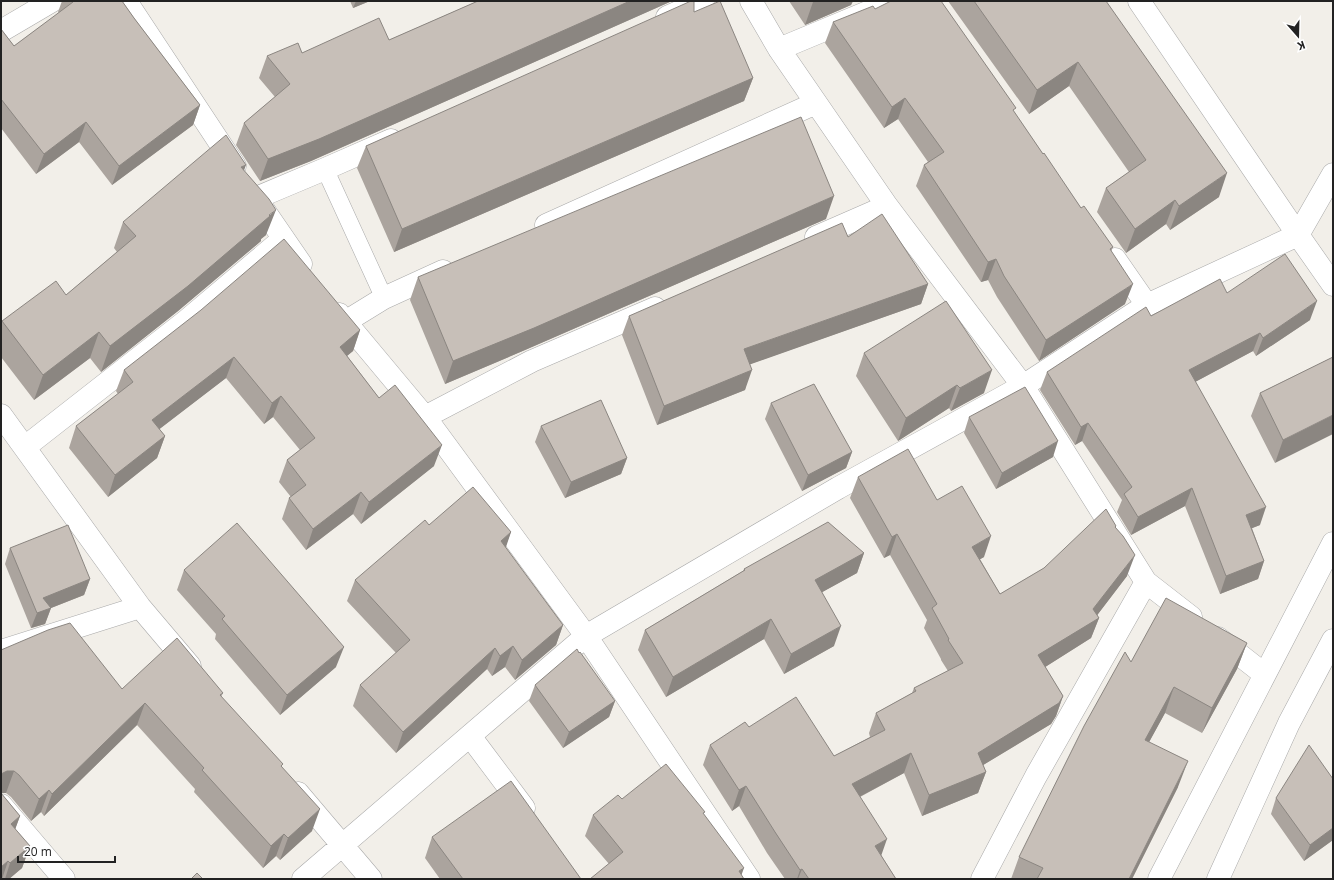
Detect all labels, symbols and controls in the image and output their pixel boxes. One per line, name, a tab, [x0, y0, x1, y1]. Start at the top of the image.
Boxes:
north arrow	[1278, 16, 1318, 56]
text: K	[1295, 38, 1308, 54]
scale bar	[18, 838, 115, 864]
text: 20 m	[24, 843, 52, 860]

